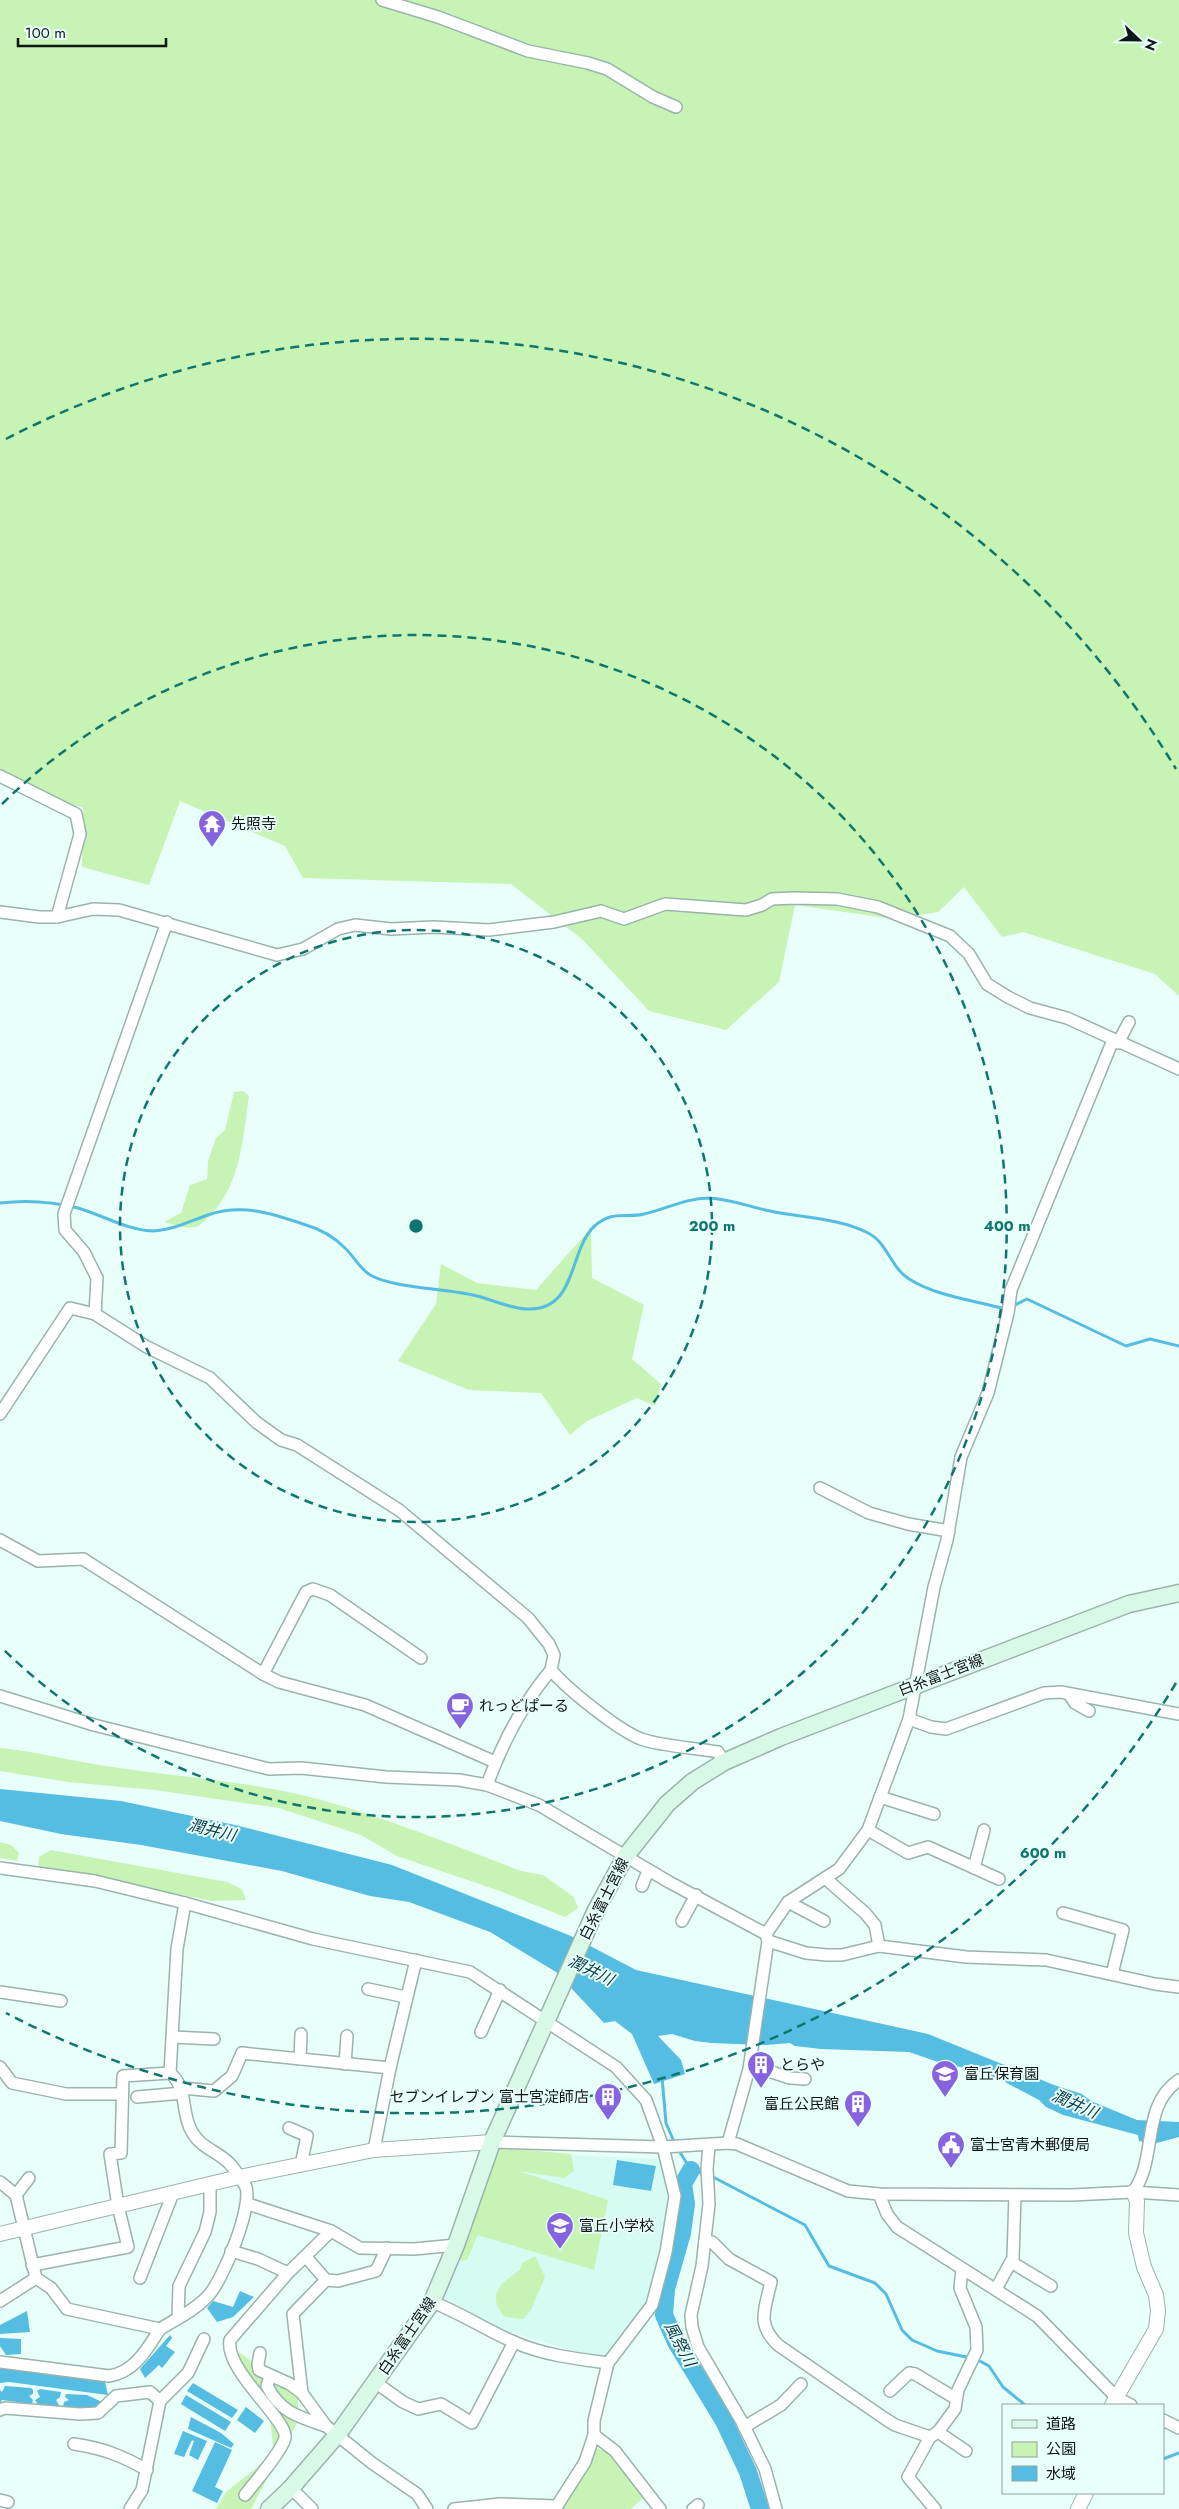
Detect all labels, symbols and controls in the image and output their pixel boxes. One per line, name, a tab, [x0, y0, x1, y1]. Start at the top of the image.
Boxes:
scale bar	[18, 15, 165, 47]
north arrow	[1114, 15, 1164, 65]
text: 100 m	[25, 22, 66, 44]
text: N	[1140, 36, 1162, 54]
temple icon: 先照寺	[197, 809, 227, 848]
place label: 先照寺	[231, 813, 276, 835]
text: 200 m	[689, 1215, 735, 1237]
text: 400 m	[983, 1215, 1031, 1237]
centre of rings	[407, 1217, 425, 1235]
street label: 白糸富士宮線	[895, 1649, 987, 1701]
cafe icon: れっどぱーる	[445, 1691, 475, 1730]
place label: れっどぱーる	[479, 1695, 569, 1717]
water label: 潤井川	[186, 1813, 240, 1847]
text: 600 m	[1020, 1842, 1066, 1864]
street label: 白糸富士宮線	[574, 1854, 634, 1944]
water label: 潤井川	[564, 1949, 619, 1992]
building icon: とらや	[746, 2050, 776, 2089]
place label: とらや	[780, 2054, 825, 2076]
school or university icon: 富丘保育園	[930, 2059, 960, 2098]
place label: 富丘保育園	[964, 2063, 1039, 2085]
building icon: セブンイレブン 富士宮淀師店	[593, 2082, 623, 2121]
water label: 潤井川	[1048, 2084, 1103, 2125]
place label: セブンイレブン 富士宮淀師店	[389, 2086, 589, 2108]
building icon: 富丘公民館	[843, 2089, 873, 2128]
place label: 富丘公民館	[764, 2093, 839, 2115]
public building icon: 富士宮青木郵便局	[936, 2130, 966, 2169]
place label: 富士宮青木郵便局	[970, 2134, 1090, 2156]
school or university icon: 富丘小学校	[545, 2211, 575, 2250]
place label: 富丘小学校	[579, 2215, 654, 2237]
street label: 白糸富士宮線	[373, 2293, 441, 2379]
water label: 風祭川	[659, 2317, 702, 2372]
legend	[1002, 2404, 1164, 2494]
text: 道路	[1046, 2413, 1076, 2435]
text: 公園	[1046, 2438, 1076, 2460]
text: 水域	[1046, 2463, 1076, 2485]

